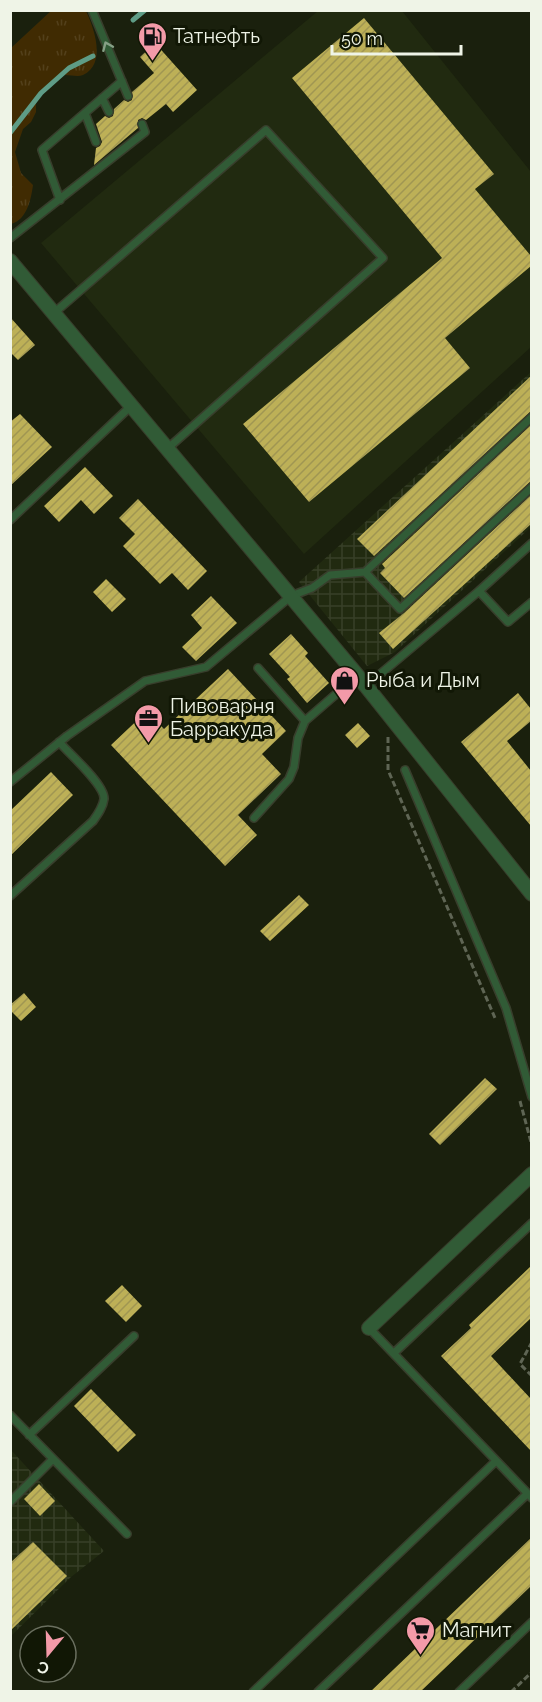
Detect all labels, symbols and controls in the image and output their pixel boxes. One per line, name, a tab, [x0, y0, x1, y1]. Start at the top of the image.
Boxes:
scale bar	[332, 18, 461, 56]
fuel station icon: Татнефть	[136, 20, 168, 62]
place label: Татнефть	[173, 24, 260, 48]
text: 50 m	[341, 28, 383, 49]
one-way arrow	[102, 41, 114, 52]
shop icon: Рыба и Дым	[329, 664, 361, 706]
place label: Рыба и Дым	[366, 668, 480, 692]
place label: Пивоварня Барракуда	[170, 694, 275, 741]
office icon: Пивоварня Барракуда	[133, 702, 165, 744]
supermarket icon: Магнит	[405, 1614, 437, 1656]
place label: Магнит	[442, 1618, 512, 1642]
north arrow	[18, 1624, 78, 1684]
text: С	[35, 1657, 52, 1678]

